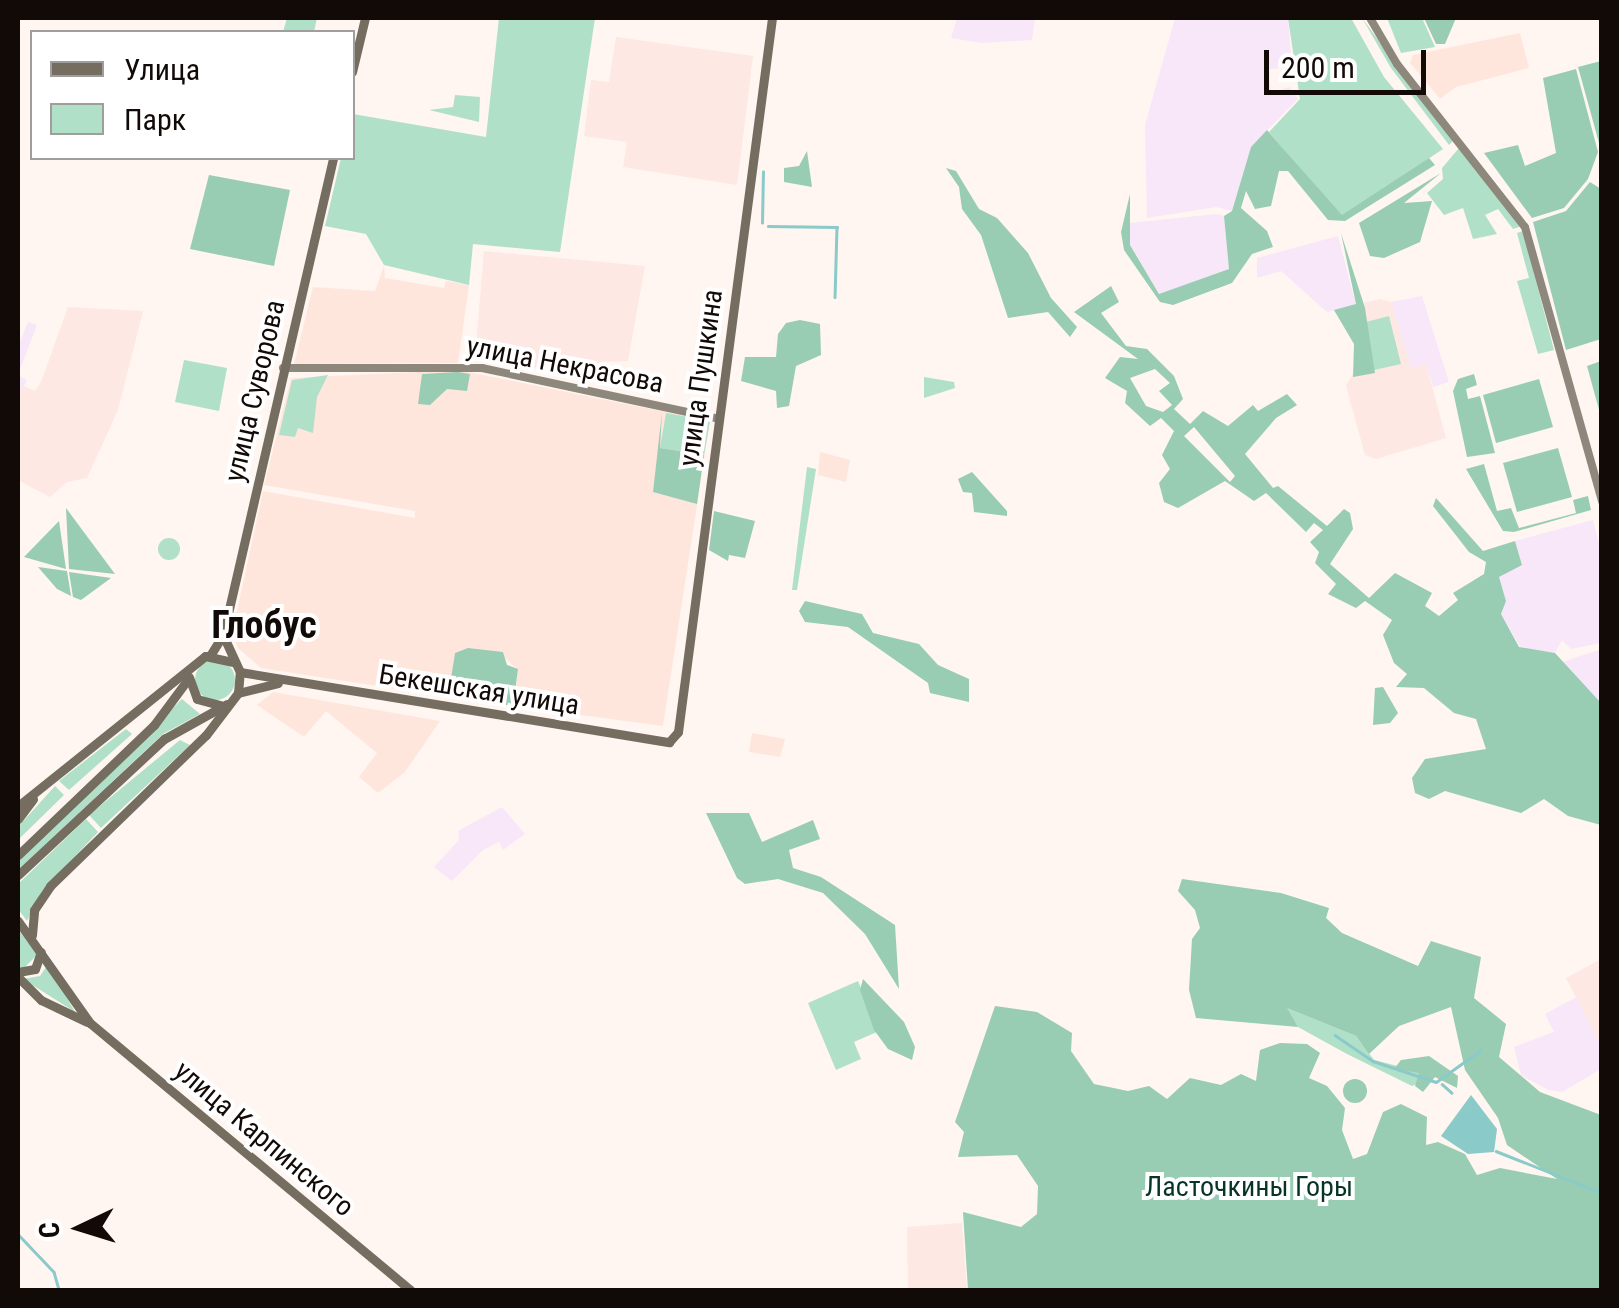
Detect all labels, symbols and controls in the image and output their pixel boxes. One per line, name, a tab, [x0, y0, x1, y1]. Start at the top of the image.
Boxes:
legend	[30, 30, 355, 160]
scale bar	[1269, 30, 1432, 92]
text: 200 m	[1281, 50, 1355, 85]
text: Улица	[124, 52, 200, 87]
text: Парк	[124, 102, 186, 137]
street label: улица Пушкина	[672, 287, 730, 469]
street label: улица Суворова	[218, 297, 292, 485]
street label: улица Некрасова	[464, 329, 666, 401]
district label: Глобус	[211, 603, 317, 649]
street label: Бекешская улица	[377, 658, 581, 722]
street label: улица Карпинского	[167, 1054, 361, 1224]
park label: Ласточкины Горы	[1145, 1170, 1353, 1204]
north arrow	[30, 1178, 130, 1278]
text: С	[33, 1221, 67, 1239]

